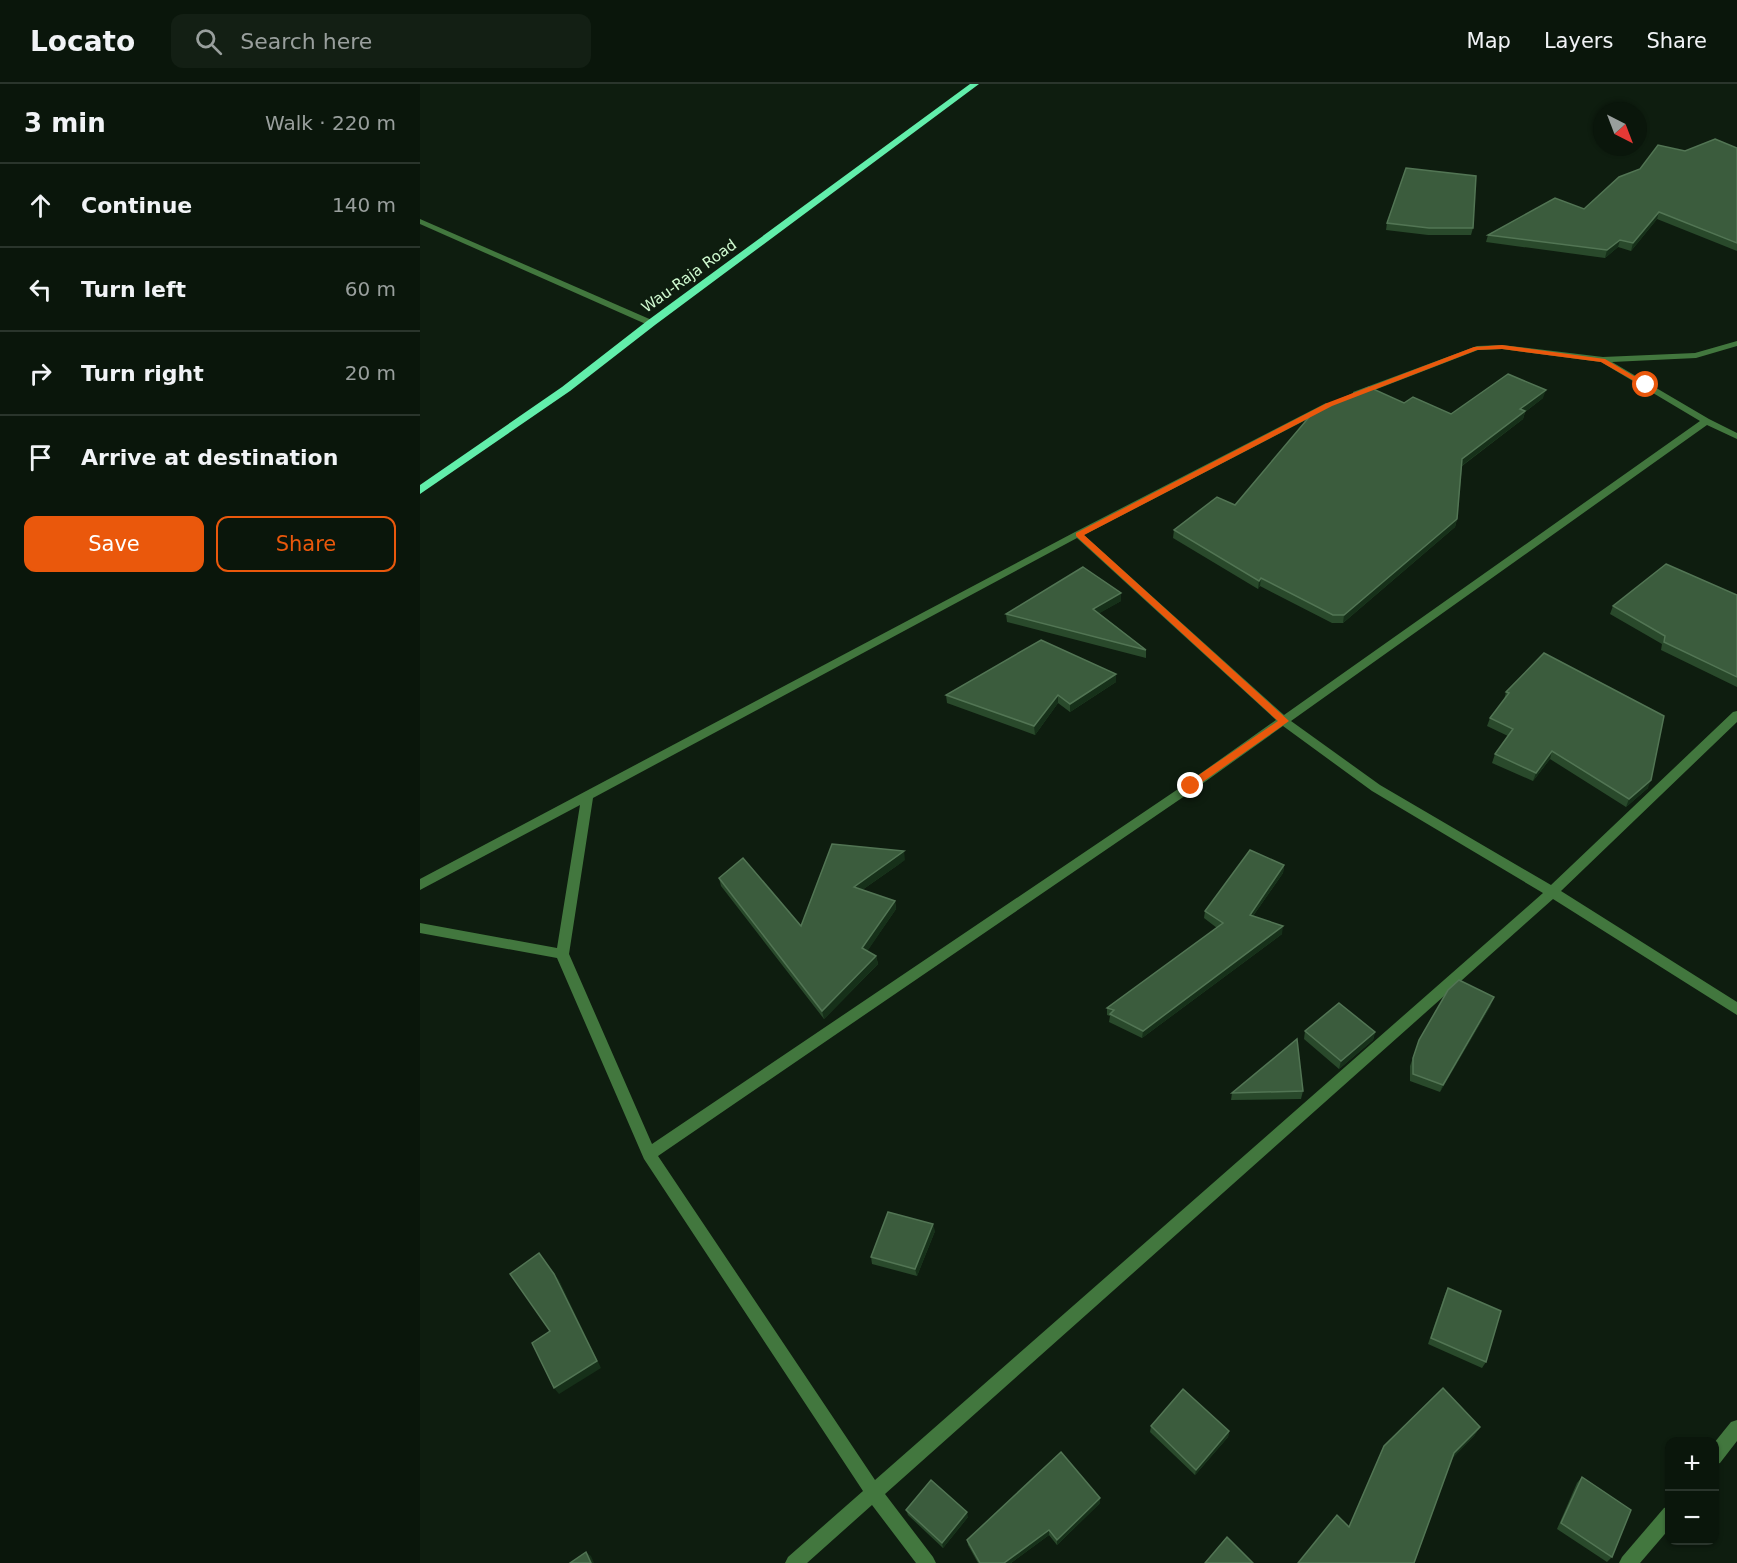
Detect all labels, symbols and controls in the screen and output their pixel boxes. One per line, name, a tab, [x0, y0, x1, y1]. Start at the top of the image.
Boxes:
search box	[171, 14, 591, 68]
text: Locato	[30, 25, 135, 58]
icon: search	[192, 25, 225, 58]
text: Search here	[240, 29, 372, 54]
text: Map	[1467, 29, 1511, 53]
text: Layers	[1544, 29, 1613, 53]
text: Share	[1646, 29, 1707, 53]
north arrow	[1593, 102, 1647, 156]
text: 3 min	[24, 108, 106, 138]
text: Walk · 220 m	[265, 111, 396, 135]
icon: ahead	[24, 189, 57, 222]
text: Continue	[81, 193, 192, 218]
text: 140 m	[332, 193, 396, 217]
street label: Wau-Raja Road	[638, 235, 740, 317]
icon: left	[24, 273, 57, 306]
text: Turn left	[81, 277, 186, 302]
text: 60 m	[345, 277, 396, 301]
icon: right	[24, 357, 57, 390]
text: Turn right	[81, 361, 204, 386]
text: 20 m	[345, 361, 396, 385]
route start	[1632, 371, 1658, 397]
icon: arrive	[24, 441, 57, 474]
text: Arrive at destination	[81, 445, 338, 470]
button: Save	[24, 516, 204, 572]
button: Share	[216, 516, 396, 572]
route end	[1177, 772, 1203, 798]
map controls	[1665, 1437, 1719, 1545]
button: +	[1665, 1437, 1719, 1491]
button: −	[1665, 1491, 1719, 1545]

